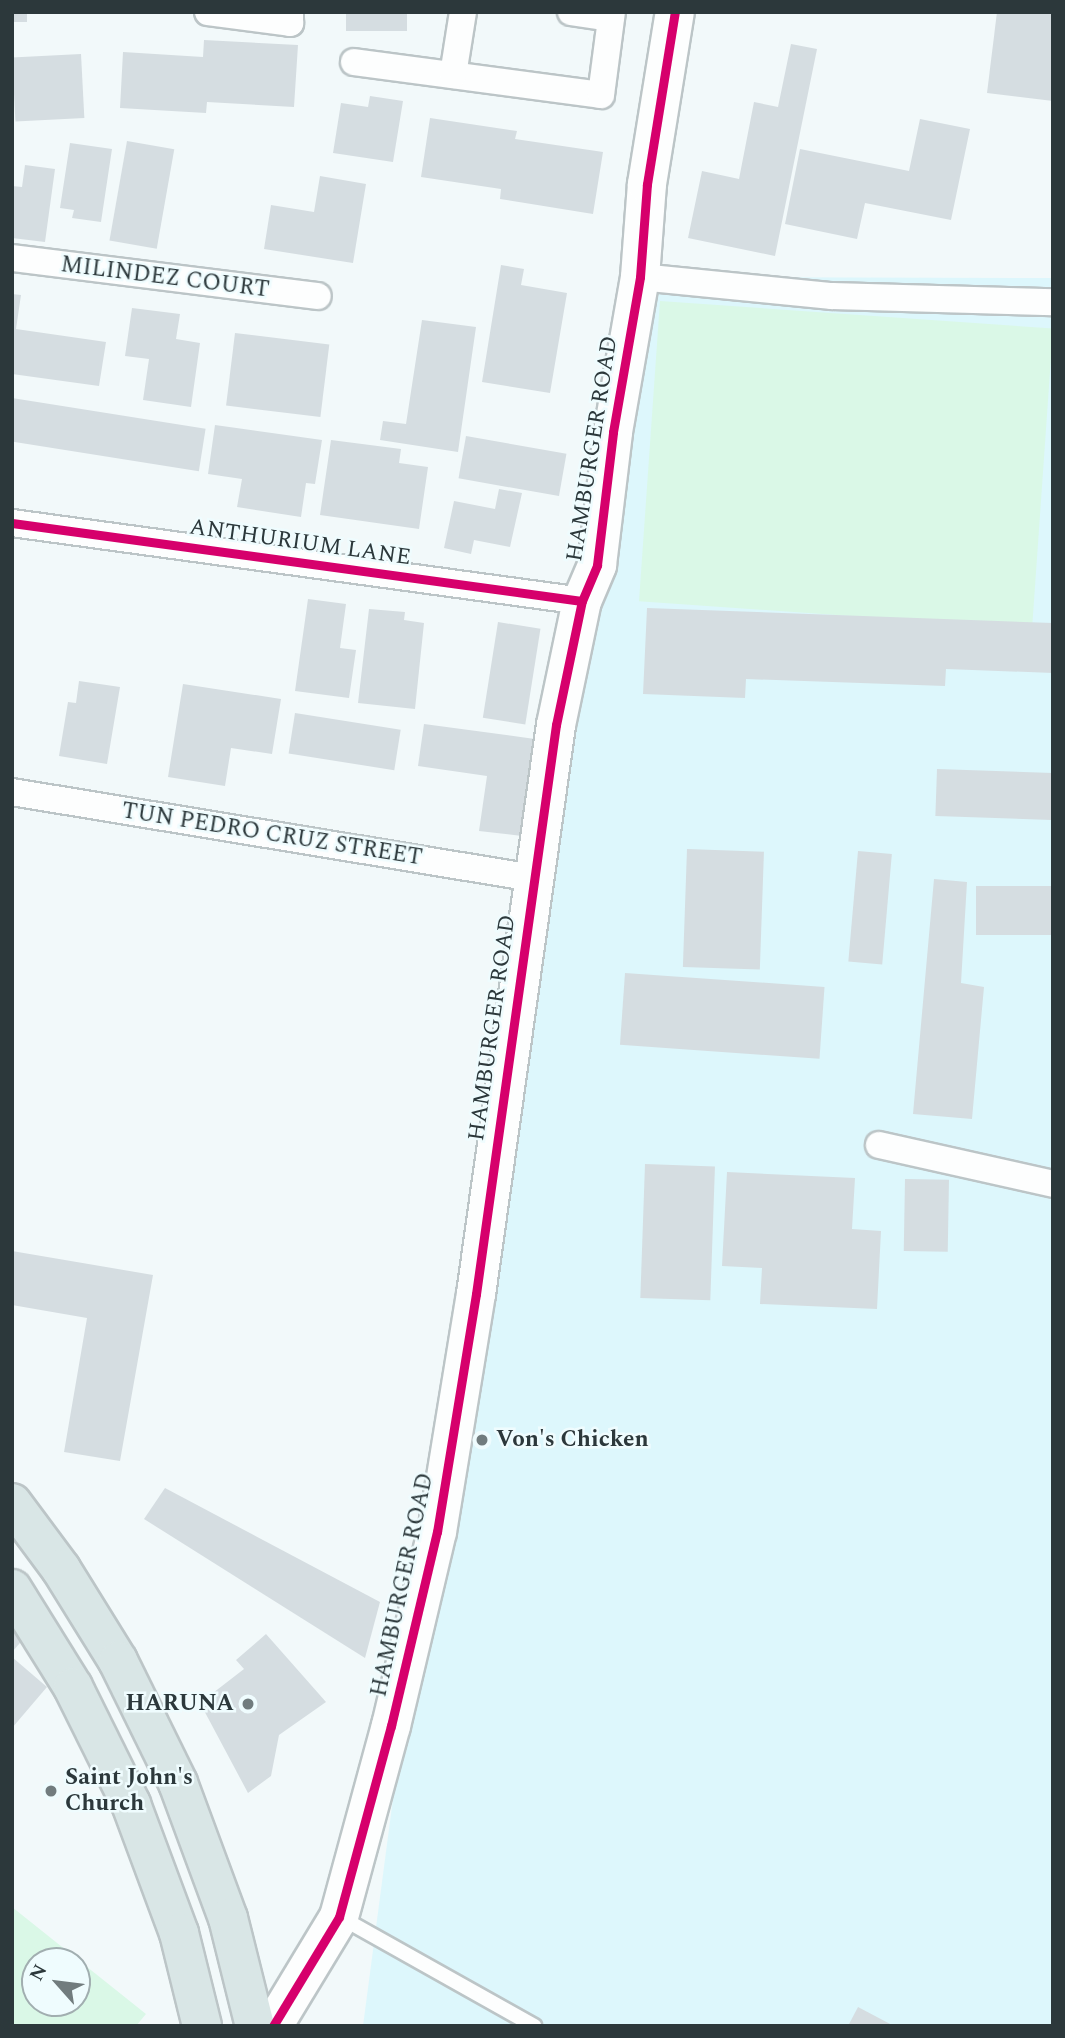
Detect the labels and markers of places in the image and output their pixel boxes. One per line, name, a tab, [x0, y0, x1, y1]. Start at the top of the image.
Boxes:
place label: Von's Chicken	[496, 1426, 649, 1454]
marker: Von's Chicken	[474, 1432, 490, 1448]
place label: HARUNA	[126, 1690, 234, 1718]
marker: HARUNA	[240, 1696, 256, 1712]
place label: Saint John's Church	[65, 1764, 193, 1818]
marker: Saint John's Church	[43, 1783, 59, 1799]

